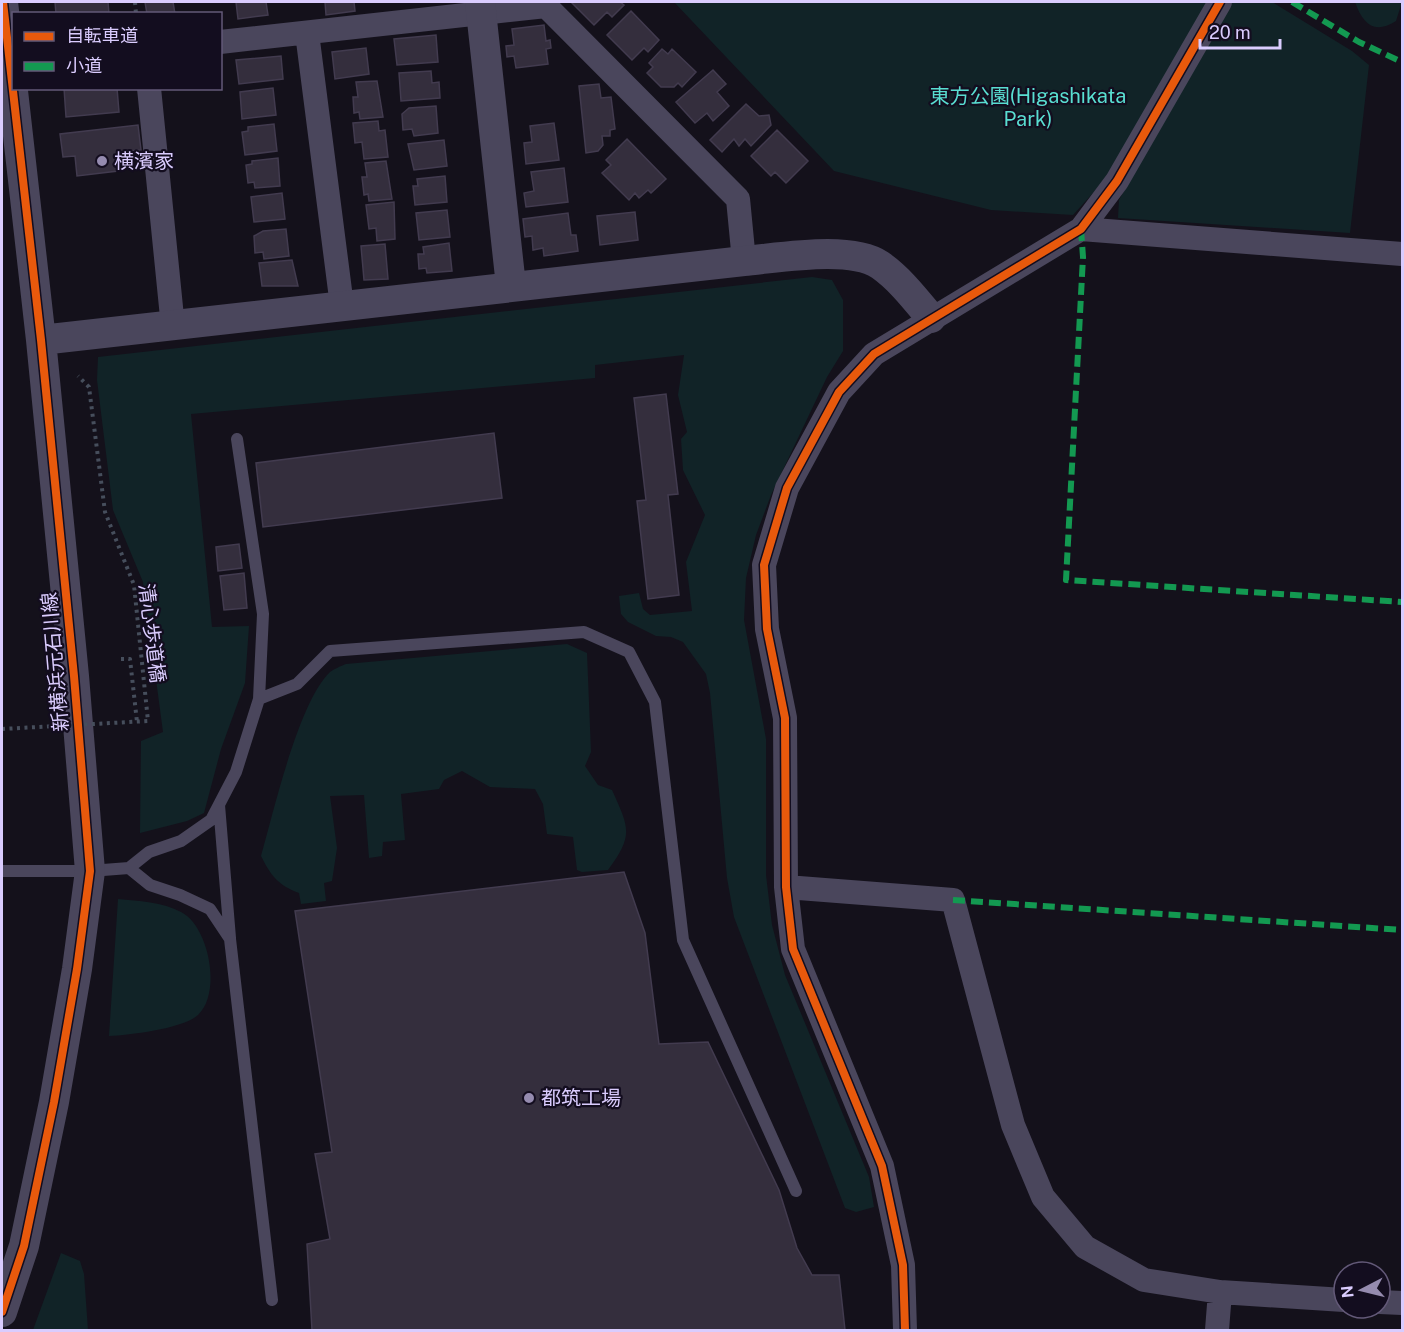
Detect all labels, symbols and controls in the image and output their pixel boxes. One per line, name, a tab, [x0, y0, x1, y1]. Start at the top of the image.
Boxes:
legend	[12, 12, 222, 90]
scale bar	[1200, 12, 1280, 50]
text: 20 m	[1209, 22, 1251, 43]
text: 自転車道	[66, 25, 138, 46]
text: 小道	[66, 55, 102, 76]
park label: 東方公園(Higashikata Park)	[930, 84, 1126, 131]
place label: 横濱家	[114, 149, 174, 173]
marker: 横濱家	[95, 154, 109, 168]
street label: 清心歩道橋	[134, 582, 170, 684]
street label: 新横浜元石川線	[37, 591, 73, 733]
place label: 都筑工場	[541, 1086, 621, 1110]
marker: 都筑工場	[522, 1091, 536, 1105]
north arrow	[1332, 1260, 1392, 1320]
text: N	[1337, 1284, 1358, 1299]

